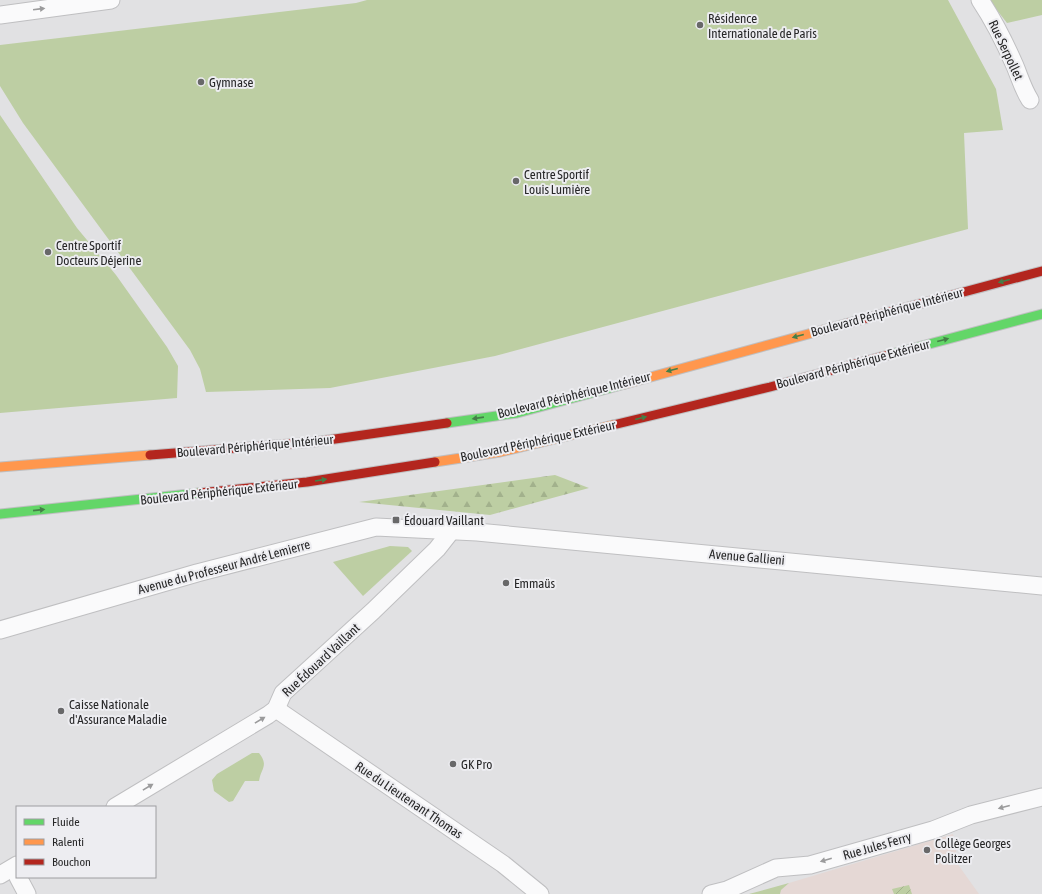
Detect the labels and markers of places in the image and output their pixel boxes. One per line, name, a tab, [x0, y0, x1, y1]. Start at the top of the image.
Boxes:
place label: Résidence Internationale de Paris	[708, 11, 817, 41]
marker: Résidence Internationale de Paris	[695, 20, 705, 30]
place label: Gymnase	[209, 75, 254, 90]
marker: Gymnase	[196, 77, 206, 87]
place label: Centre Sportif Louis Lumière	[524, 167, 590, 197]
marker: Centre Sportif Louis Lumière	[511, 176, 521, 186]
place label: Centre Sportif Docteurs Déjerine	[56, 238, 141, 268]
marker: Centre Sportif Docteurs Déjerine	[43, 247, 53, 257]
place label: Édouard Vaillant	[404, 513, 484, 528]
marker: Édouard Vaillant	[391, 515, 401, 525]
place label: Emmaüs	[514, 576, 556, 591]
marker: Emmaüs	[501, 578, 511, 588]
place label: Caisse Nationale d'Assurance Maladie	[69, 697, 167, 727]
marker: Caisse Nationale d'Assurance Maladie	[56, 706, 66, 716]
place label: GK Pro	[461, 757, 492, 772]
marker: GK Pro	[448, 759, 458, 769]
place label: Collège Georges Politzer	[935, 836, 1011, 866]
marker: Collège Georges Politzer	[922, 845, 932, 855]

